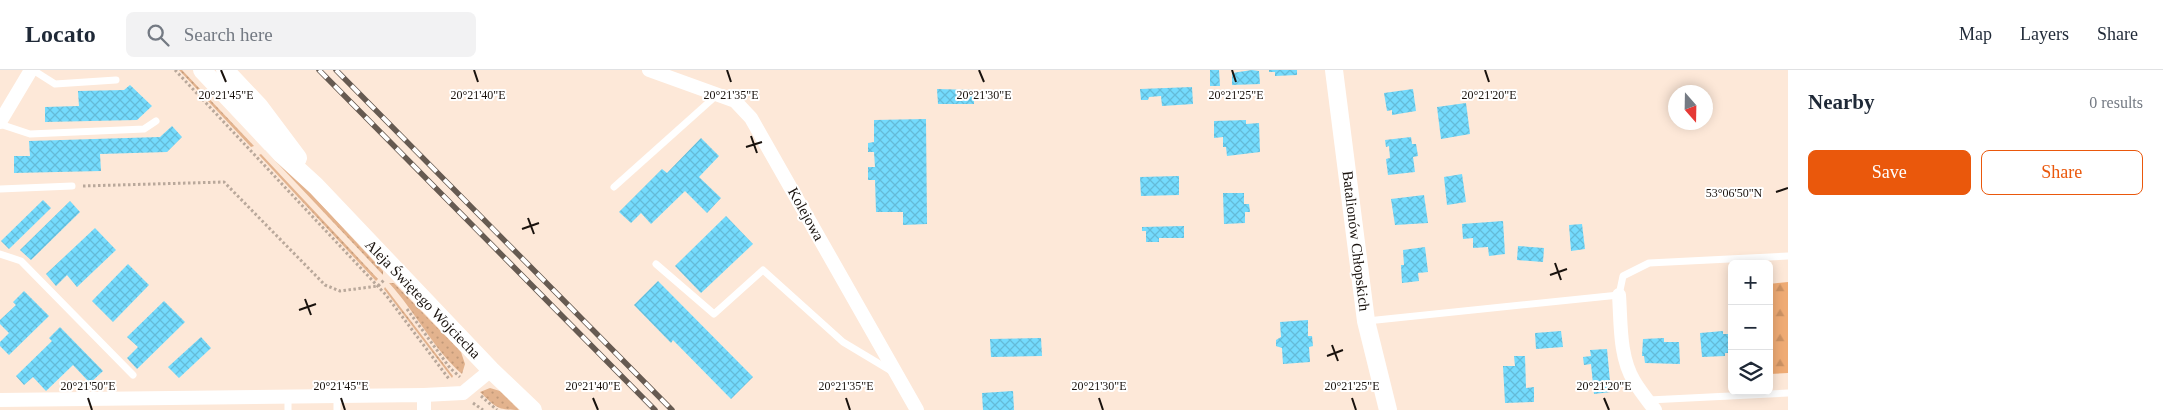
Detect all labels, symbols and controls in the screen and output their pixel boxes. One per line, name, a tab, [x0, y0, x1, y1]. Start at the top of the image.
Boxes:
search box	[126, 12, 476, 57]
text: Locato	[25, 21, 96, 47]
icon: search	[144, 21, 172, 49]
text: Search here	[184, 24, 273, 45]
text: Map	[1959, 24, 1992, 44]
text: Layers	[2020, 24, 2069, 44]
text: Share	[2097, 24, 2138, 44]
north arrow	[1668, 85, 1713, 130]
text: 20°21'45"E	[198, 88, 254, 102]
text: 20°21'40"E	[450, 88, 506, 102]
text: 20°21'35"E	[703, 88, 759, 102]
text: 20°21'30"E	[956, 88, 1012, 102]
text: 20°21'25"E	[1208, 88, 1264, 102]
text: 20°21'20"E	[1461, 88, 1517, 102]
text: Nearby	[1808, 90, 1875, 114]
text: 0 results	[2089, 94, 2143, 111]
button: Save	[1808, 150, 1971, 195]
button: Share	[1981, 150, 2143, 195]
street label: Batalionów Chłopskich	[1339, 170, 1373, 313]
street label: Kolejowa	[785, 185, 827, 244]
text: 53°06'50"N	[1706, 186, 1763, 200]
street label: Aleja Świętego Wojciecha	[362, 236, 484, 362]
map controls	[1728, 260, 1773, 395]
button: +	[1728, 260, 1773, 305]
button: −	[1728, 305, 1773, 350]
button: layers	[1728, 350, 1773, 395]
text: 20°21'50"E	[60, 379, 116, 393]
text: 20°21'45"E	[313, 379, 369, 393]
text: 20°21'40"E	[565, 379, 621, 393]
text: 20°21'35"E	[818, 379, 874, 393]
text: 20°21'30"E	[1071, 379, 1127, 393]
text: 20°21'25"E	[1324, 379, 1380, 393]
text: 20°21'20"E	[1576, 379, 1632, 393]

